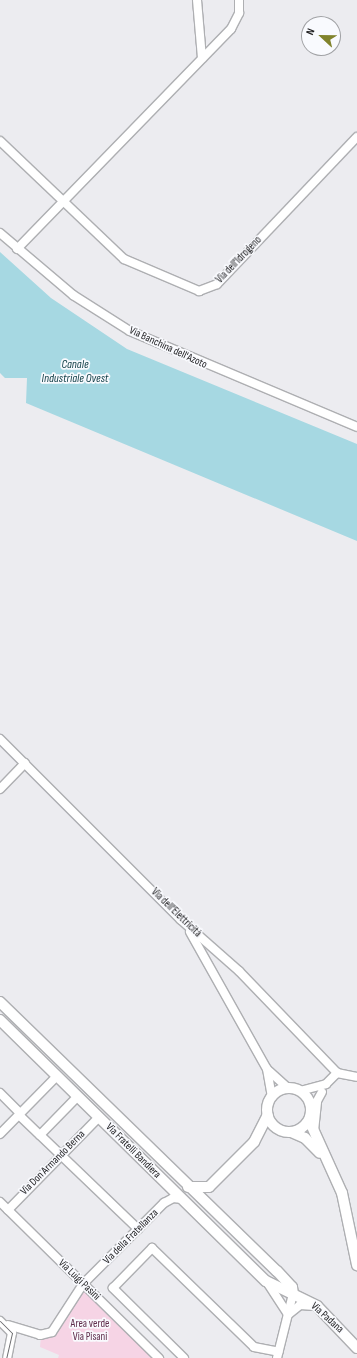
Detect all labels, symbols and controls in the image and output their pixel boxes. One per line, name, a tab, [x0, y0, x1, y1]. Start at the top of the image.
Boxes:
north arrow	[301, 16, 341, 56]
text: N	[303, 27, 317, 37]
street label: Via dell'Idrogeno	[213, 234, 265, 286]
street label: Via Banchina dell'Azoto	[127, 324, 209, 372]
water label: Canale Industriale Ovest	[42, 358, 108, 386]
street label: Via dell'Elettricità	[148, 886, 204, 940]
street label: Via Fratelli Bandiera	[103, 1121, 163, 1181]
street label: Via Don Armando Berna	[18, 1128, 88, 1198]
street label: Via della Fratellanza	[101, 1207, 161, 1267]
street label: Via Luigi Pasini	[55, 1257, 103, 1303]
street label: Via Padana	[308, 1300, 346, 1336]
park label: Area verde Via Pisani	[71, 1318, 109, 1344]

